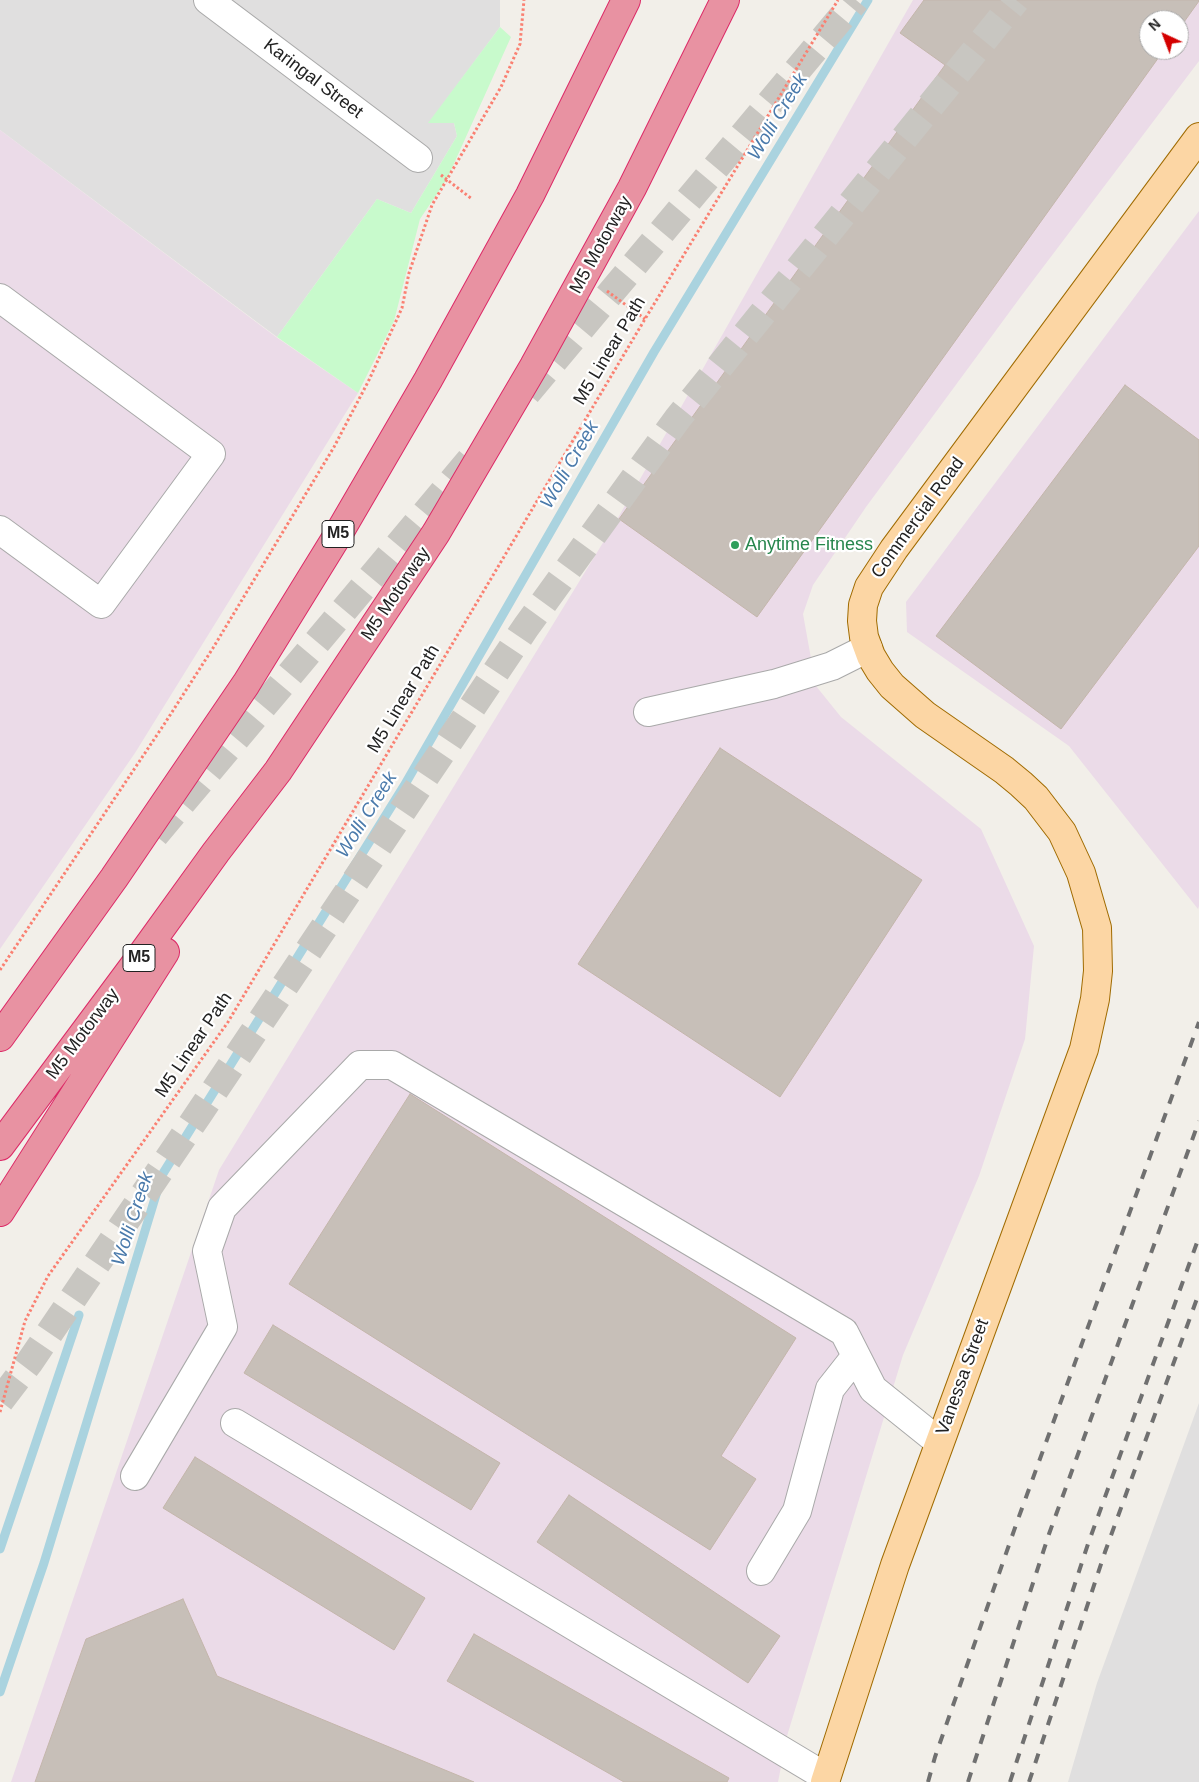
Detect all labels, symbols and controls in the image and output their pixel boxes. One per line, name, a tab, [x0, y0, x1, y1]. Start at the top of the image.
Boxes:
north arrow	[1139, 10, 1189, 60]
text: N	[1145, 15, 1164, 34]
street label: Karingal Street	[259, 35, 367, 123]
water label: Wolli Creek	[743, 70, 813, 164]
street label: M5 Motorway	[565, 193, 637, 297]
street label: M5 Linear Path	[569, 293, 651, 409]
water label: Wolli Creek	[536, 417, 604, 513]
street label: Commercial Road	[867, 453, 969, 583]
road number: M5	[322, 520, 354, 548]
place label: Anytime Fitness	[745, 534, 873, 556]
marker: Anytime Fitness	[729, 539, 741, 551]
street label: M5 Motorway	[357, 543, 435, 645]
street label: M5 Linear Path	[363, 641, 445, 757]
water label: Wolli Creek	[332, 768, 402, 862]
road number: M5	[123, 944, 155, 971]
street label: M5 Motorway	[42, 984, 124, 1084]
street label: M5 Linear Path	[151, 988, 237, 1102]
water label: Wolli Creek	[107, 1169, 159, 1269]
street label: Vanessa Street	[932, 1316, 994, 1438]

